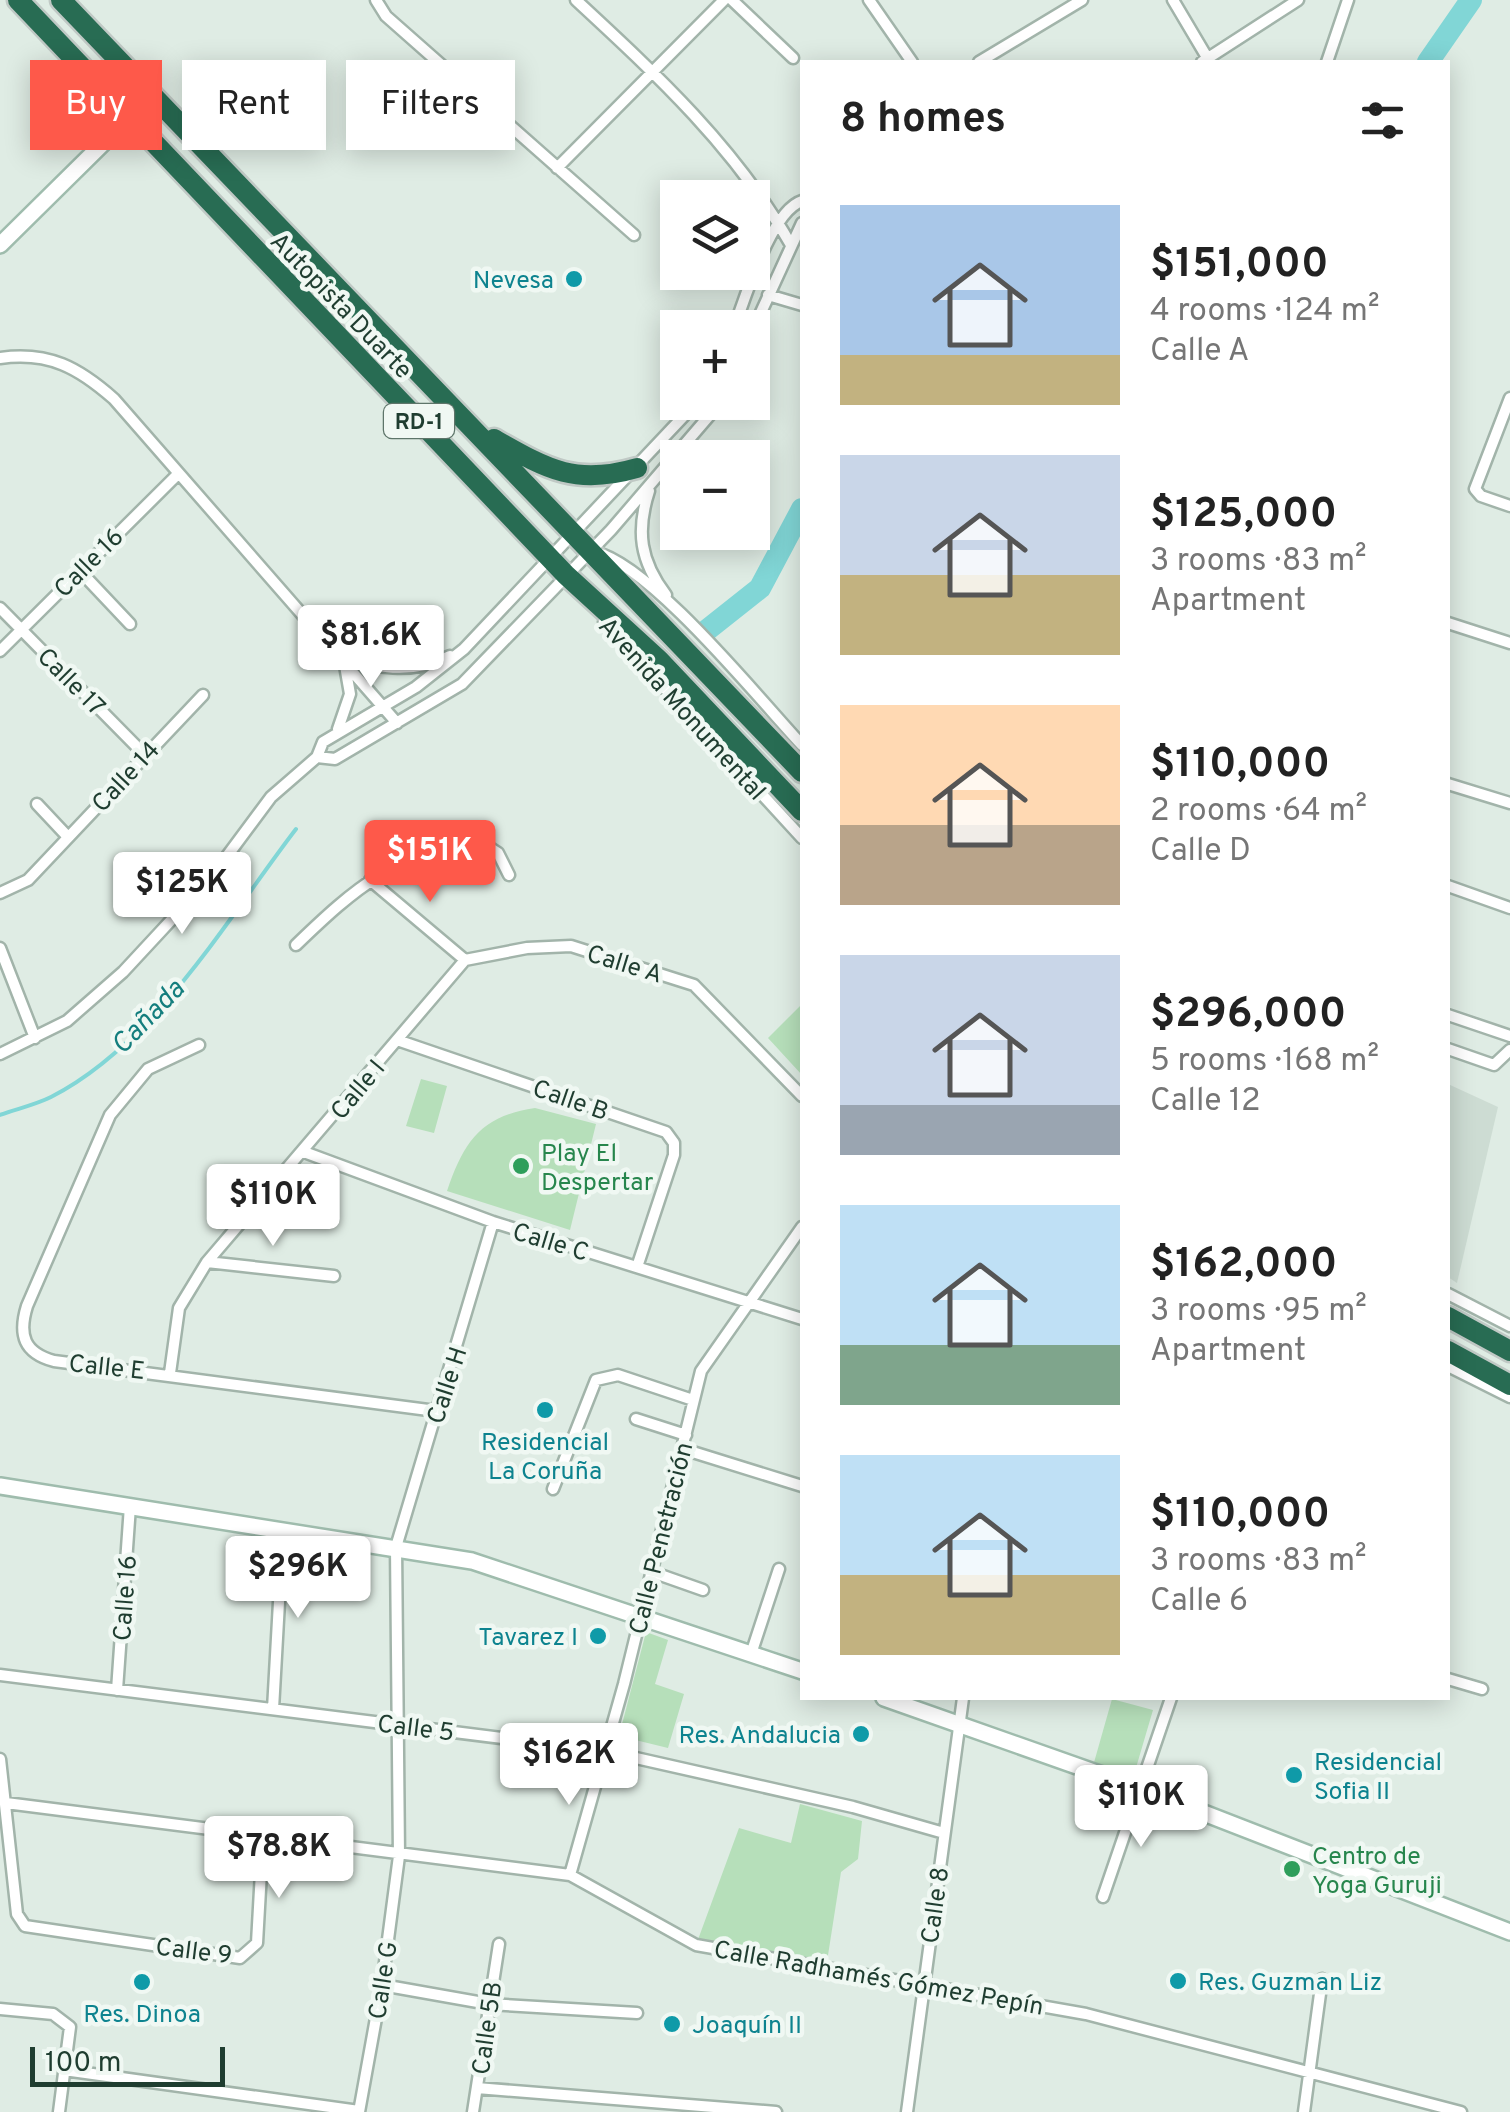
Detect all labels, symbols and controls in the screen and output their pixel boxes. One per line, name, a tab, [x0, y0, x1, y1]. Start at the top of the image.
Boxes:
chip: Buy	[30, 60, 162, 150]
chip: Rent	[182, 60, 326, 150]
chip: Filters	[346, 60, 515, 150]
icon: filters	[1355, 93, 1410, 148]
text: 8 homes	[840, 94, 1006, 147]
map controls	[660, 180, 770, 550]
button: layers	[660, 180, 770, 290]
street label: Autopista Duarte	[262, 227, 418, 387]
text: $151,000	[1150, 239, 1329, 292]
icon: home	[920, 245, 1040, 365]
place label: Nevesa	[473, 266, 554, 298]
marker: Nevesa	[563, 268, 585, 290]
text: 4 rooms · 124 m²	[1150, 292, 1380, 332]
button: +	[660, 310, 770, 420]
text: Calle A	[1150, 332, 1250, 372]
road number: RD-1	[384, 404, 454, 438]
button: −	[660, 440, 770, 550]
text: $125,000	[1150, 489, 1337, 542]
icon: home	[920, 495, 1040, 615]
street label: Calle 16	[48, 522, 132, 606]
text: 3 rooms · 83 m²	[1150, 542, 1367, 582]
text: Apartment	[1150, 582, 1306, 622]
pin: $81.6K	[290, 605, 452, 690]
street label: Avenida Monumental	[590, 612, 772, 808]
text: $81.6K	[320, 617, 422, 657]
street label: Calle 17	[29, 642, 111, 724]
street label: Calle 14	[86, 736, 168, 820]
text: $110,000	[1150, 739, 1330, 792]
icon: home	[920, 745, 1040, 865]
text: 2 rooms · 64 m²	[1150, 792, 1367, 832]
pin: $151K	[360, 820, 500, 905]
text: $151K	[386, 832, 474, 872]
text: Calle D	[1150, 832, 1251, 872]
pin: $125K	[112, 852, 252, 937]
text: $125K	[135, 864, 229, 904]
street label: Calle A	[582, 939, 666, 993]
water label: Cañada	[105, 972, 194, 1063]
text: $296,000	[1150, 989, 1346, 1042]
icon: home	[920, 995, 1040, 1115]
text: 5 rooms · 168 m²	[1150, 1042, 1379, 1082]
street label: Calle I	[325, 1054, 394, 1128]
street label: Calle B	[528, 1074, 612, 1130]
text: Calle 12	[1150, 1082, 1261, 1122]
place label: Play El Despertar	[541, 1139, 654, 1200]
marker: Play El Despertar	[510, 1155, 532, 1177]
pin: $110K	[203, 1164, 343, 1249]
text: $110K	[229, 1176, 317, 1216]
street label: Calle C	[508, 1217, 592, 1271]
text: $162,000	[1150, 1239, 1337, 1292]
icon: home	[920, 1245, 1040, 1365]
text: 3 rooms · 95 m²	[1150, 1292, 1367, 1332]
text: Apartment	[1150, 1332, 1306, 1372]
street label: Calle H	[421, 1343, 476, 1429]
street label: Calle E	[67, 1349, 147, 1389]
marker: Residencial La Coruña	[534, 1399, 556, 1421]
place label: Residencial La Coruña	[481, 1428, 609, 1489]
street label: Calle Penetración	[624, 1439, 702, 1638]
text: $110,000	[1150, 1489, 1330, 1542]
icon: home	[920, 1495, 1040, 1615]
pin: $296K	[228, 1536, 368, 1621]
text: 3 rooms · 83 m²	[1150, 1542, 1367, 1582]
text: $296K	[248, 1548, 348, 1588]
street label: Calle 16	[108, 1554, 146, 1642]
text: Calle 6	[1150, 1582, 1248, 1622]
place label: Tavarez I	[478, 1623, 578, 1655]
marker: Tavarez I	[587, 1625, 609, 1647]
street label: Calle 5	[375, 1709, 456, 1751]
place label: Res. Andalucia	[678, 1721, 841, 1753]
pin: $162K	[499, 1723, 639, 1808]
marker: Res. Andalucia	[850, 1723, 872, 1745]
text: $162K	[522, 1735, 616, 1775]
place label: Residencial Sofia II	[1314, 1748, 1442, 1809]
marker: Residencial Sofia II	[1283, 1764, 1305, 1786]
pin: $110K	[1071, 1765, 1211, 1850]
text: $110K	[1097, 1777, 1185, 1817]
pin: $78.8K	[198, 1816, 360, 1901]
text: $78.8K	[226, 1828, 332, 1868]
place label: Centro de Yoga Guruji	[1312, 1842, 1442, 1903]
marker: Centro de Yoga Guruji	[1281, 1858, 1303, 1880]
street label: Calle 8	[916, 1865, 958, 1946]
street label: Calle 9	[154, 1932, 234, 1974]
street label: Calle Radhamés Gómez Pepín	[711, 1935, 1046, 2025]
street label: Calle G	[363, 1939, 407, 2022]
place label: Res. Guzman Liz	[1198, 1968, 1382, 2000]
marker: Res. Guzman Liz	[1167, 1970, 1189, 1992]
marker: Res. Dinoa	[131, 1971, 153, 1993]
street label: Calle 5B	[467, 1980, 511, 2077]
place label: Res. Dinoa	[83, 2000, 201, 2032]
place label: Joaquín II	[692, 2011, 802, 2043]
marker: Joaquín II	[661, 2013, 683, 2035]
scale bar	[30, 2042, 225, 2086]
text: 100 m	[45, 2046, 121, 2082]

